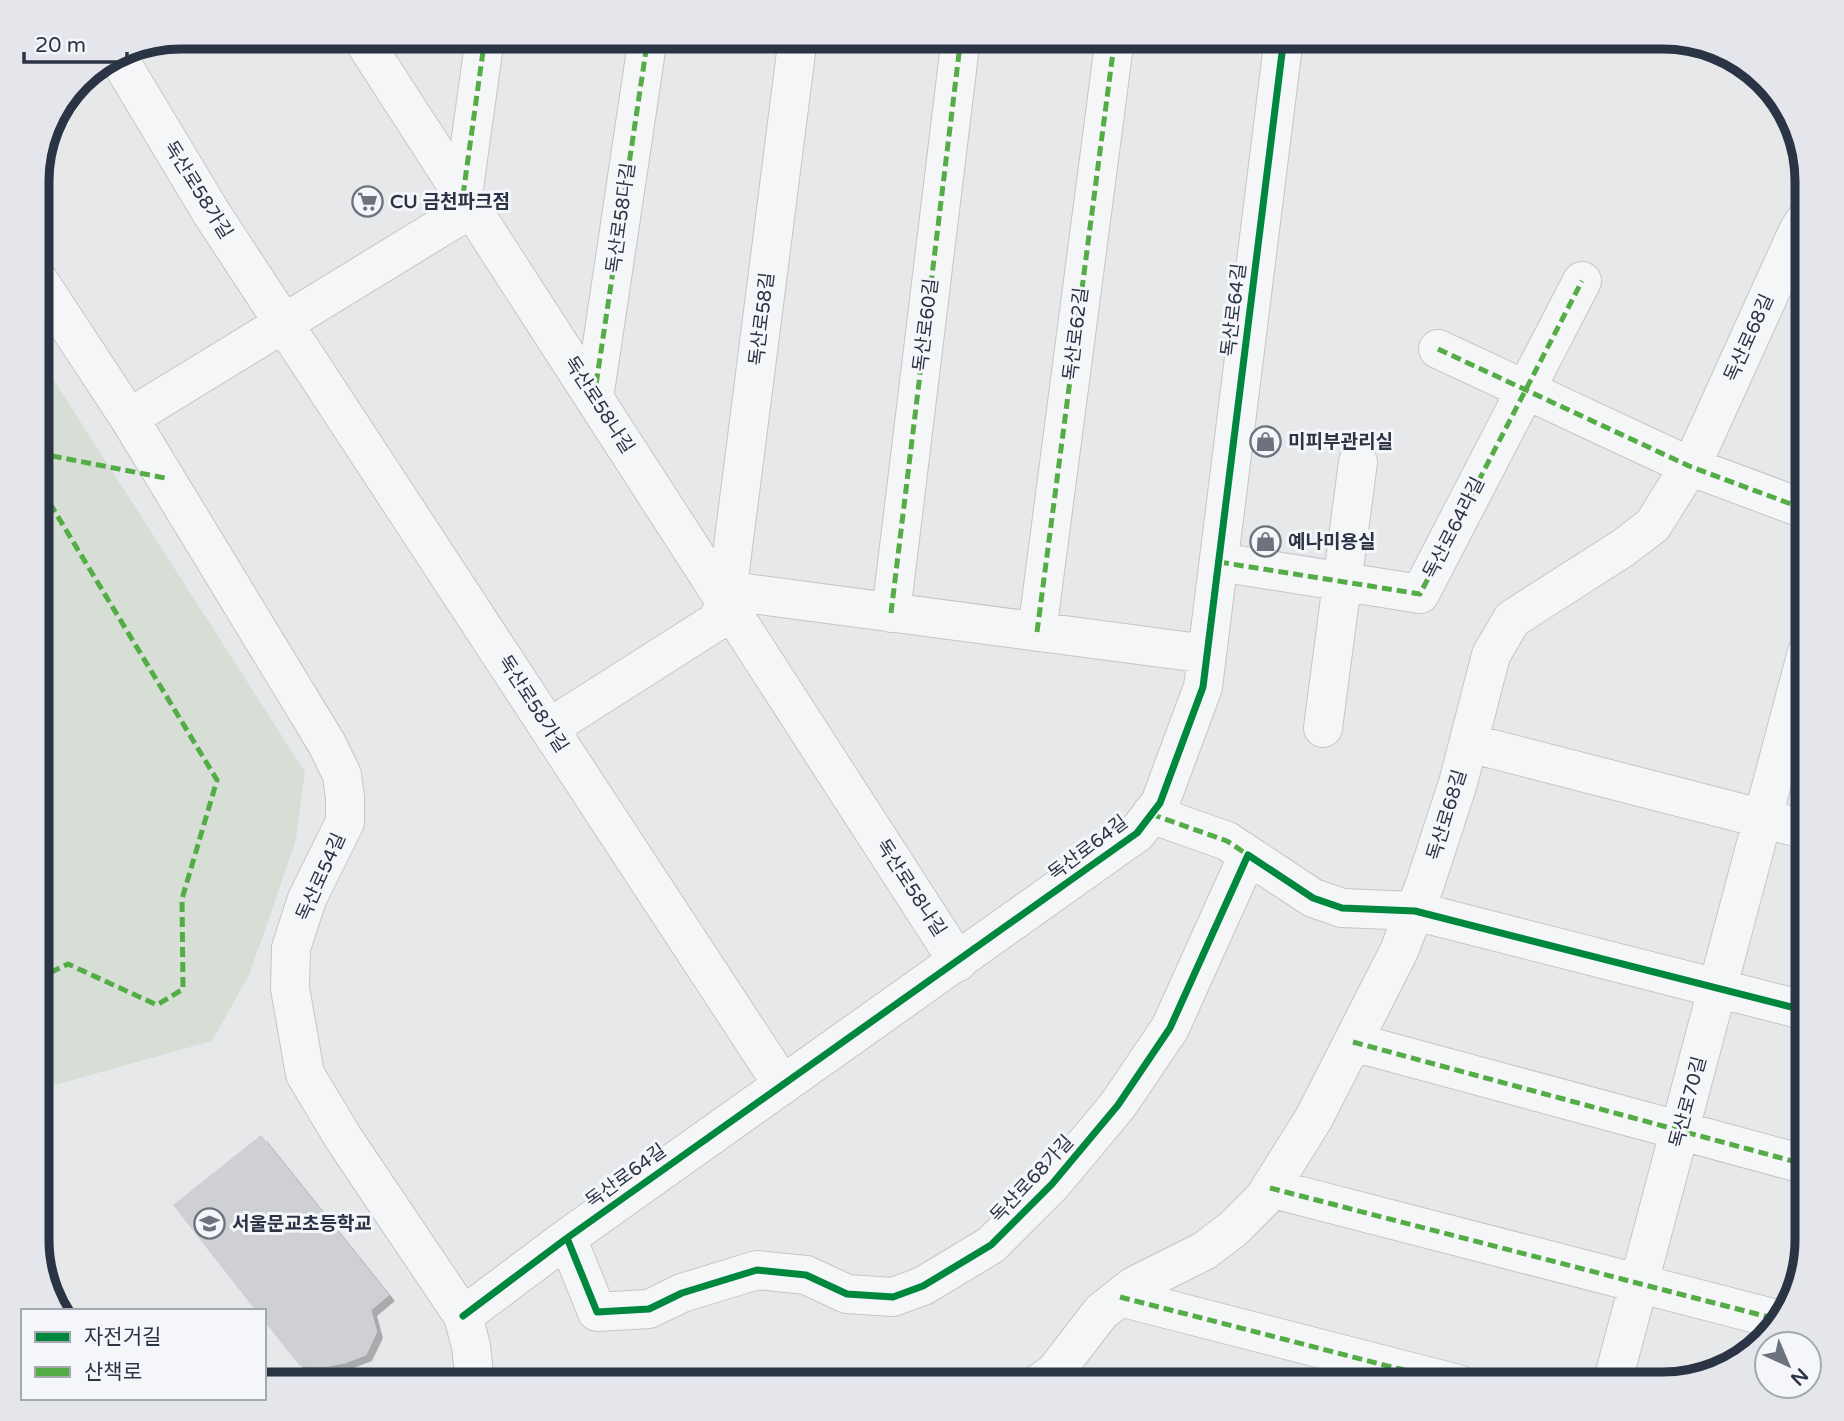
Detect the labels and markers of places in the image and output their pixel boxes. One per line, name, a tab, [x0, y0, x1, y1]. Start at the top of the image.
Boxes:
supermarket icon: CU 금천파크점	[350, 185, 384, 219]
place label: CU 금천파크점	[390, 191, 510, 213]
shop icon: 미피부관리실	[1248, 425, 1282, 459]
place label: 미피부관리실	[1288, 431, 1393, 453]
shop icon: 예나미용실	[1248, 525, 1282, 559]
place label: 예나미용실	[1288, 531, 1375, 553]
school or university icon: 서울문교초등학교	[192, 1207, 226, 1241]
place label: 서울문교초등학교	[232, 1213, 372, 1235]

